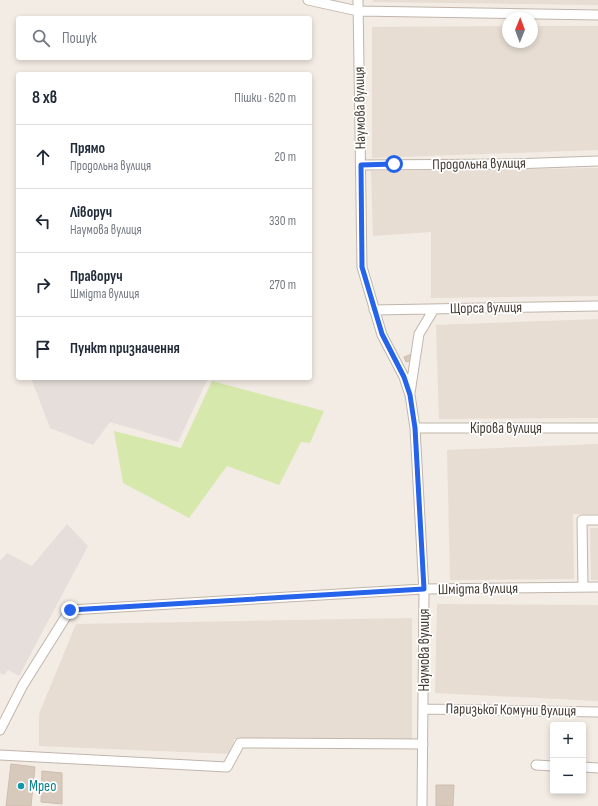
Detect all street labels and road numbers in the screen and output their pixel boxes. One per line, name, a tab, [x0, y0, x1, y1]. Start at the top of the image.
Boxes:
street label: Наумова вулиця	[350, 66, 370, 150]
street label: Продольна вулиця	[432, 154, 526, 174]
street label: Щорса вулиця	[450, 298, 522, 318]
street label: Кірова вулиця	[470, 419, 542, 438]
street label: Шмідта вулиця	[438, 579, 518, 599]
street label: Наумова вулиця	[415, 609, 434, 691]
street label: Паризької Комуни вулиця	[446, 699, 577, 721]

